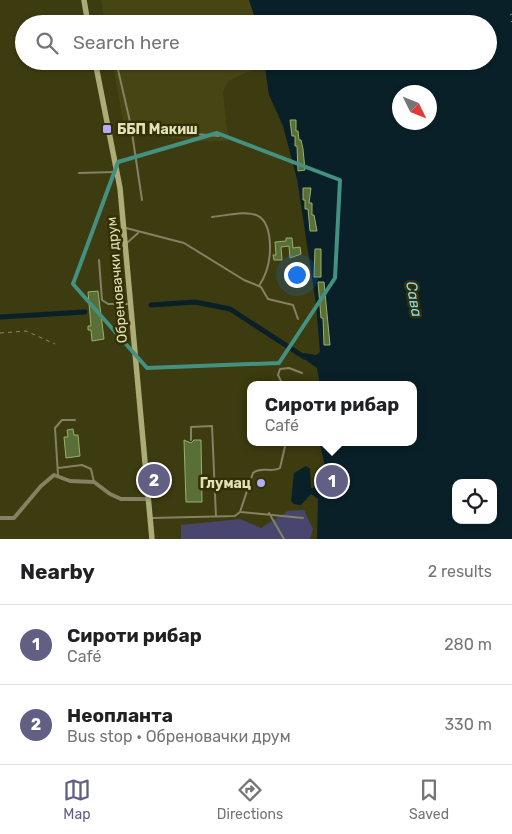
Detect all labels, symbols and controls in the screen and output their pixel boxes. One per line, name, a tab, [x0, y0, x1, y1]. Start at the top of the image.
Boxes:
search box	[15, 15, 497, 70]
icon: search	[33, 29, 61, 57]
text: Search here	[73, 31, 180, 54]
north arrow	[392, 85, 437, 130]
place label: ББП Макиш	[117, 121, 198, 138]
marker: ББП Макиш	[101, 123, 113, 135]
street label: Обреновачки друм	[103, 216, 131, 344]
your location	[284, 262, 310, 288]
water label: Сава	[402, 280, 426, 318]
popup	[247, 381, 417, 446]
text: Сироти рибар	[265, 393, 399, 416]
text: Café	[265, 416, 299, 435]
pin: 2	[138, 461, 170, 499]
pin: 1	[316, 462, 348, 500]
place label: Глумац	[200, 475, 251, 492]
marker: Глумац	[255, 477, 267, 489]
map controls	[452, 479, 497, 524]
button: locate	[452, 479, 497, 524]
text: Nearby	[20, 559, 95, 584]
text: 2 results	[428, 562, 492, 581]
text: Сироти рибар	[67, 624, 202, 647]
text: 1	[32, 635, 40, 654]
text: 280 m	[444, 635, 492, 654]
text: Café	[67, 647, 101, 666]
text: Неопланта	[67, 704, 173, 727]
text: 2	[31, 715, 41, 734]
text: 330 m	[444, 715, 492, 734]
text: Bus stop · Обреновачки друм	[67, 727, 291, 746]
tab: Map	[63, 776, 91, 823]
tab: Directions	[217, 776, 283, 823]
tab: Saved	[409, 776, 449, 823]

